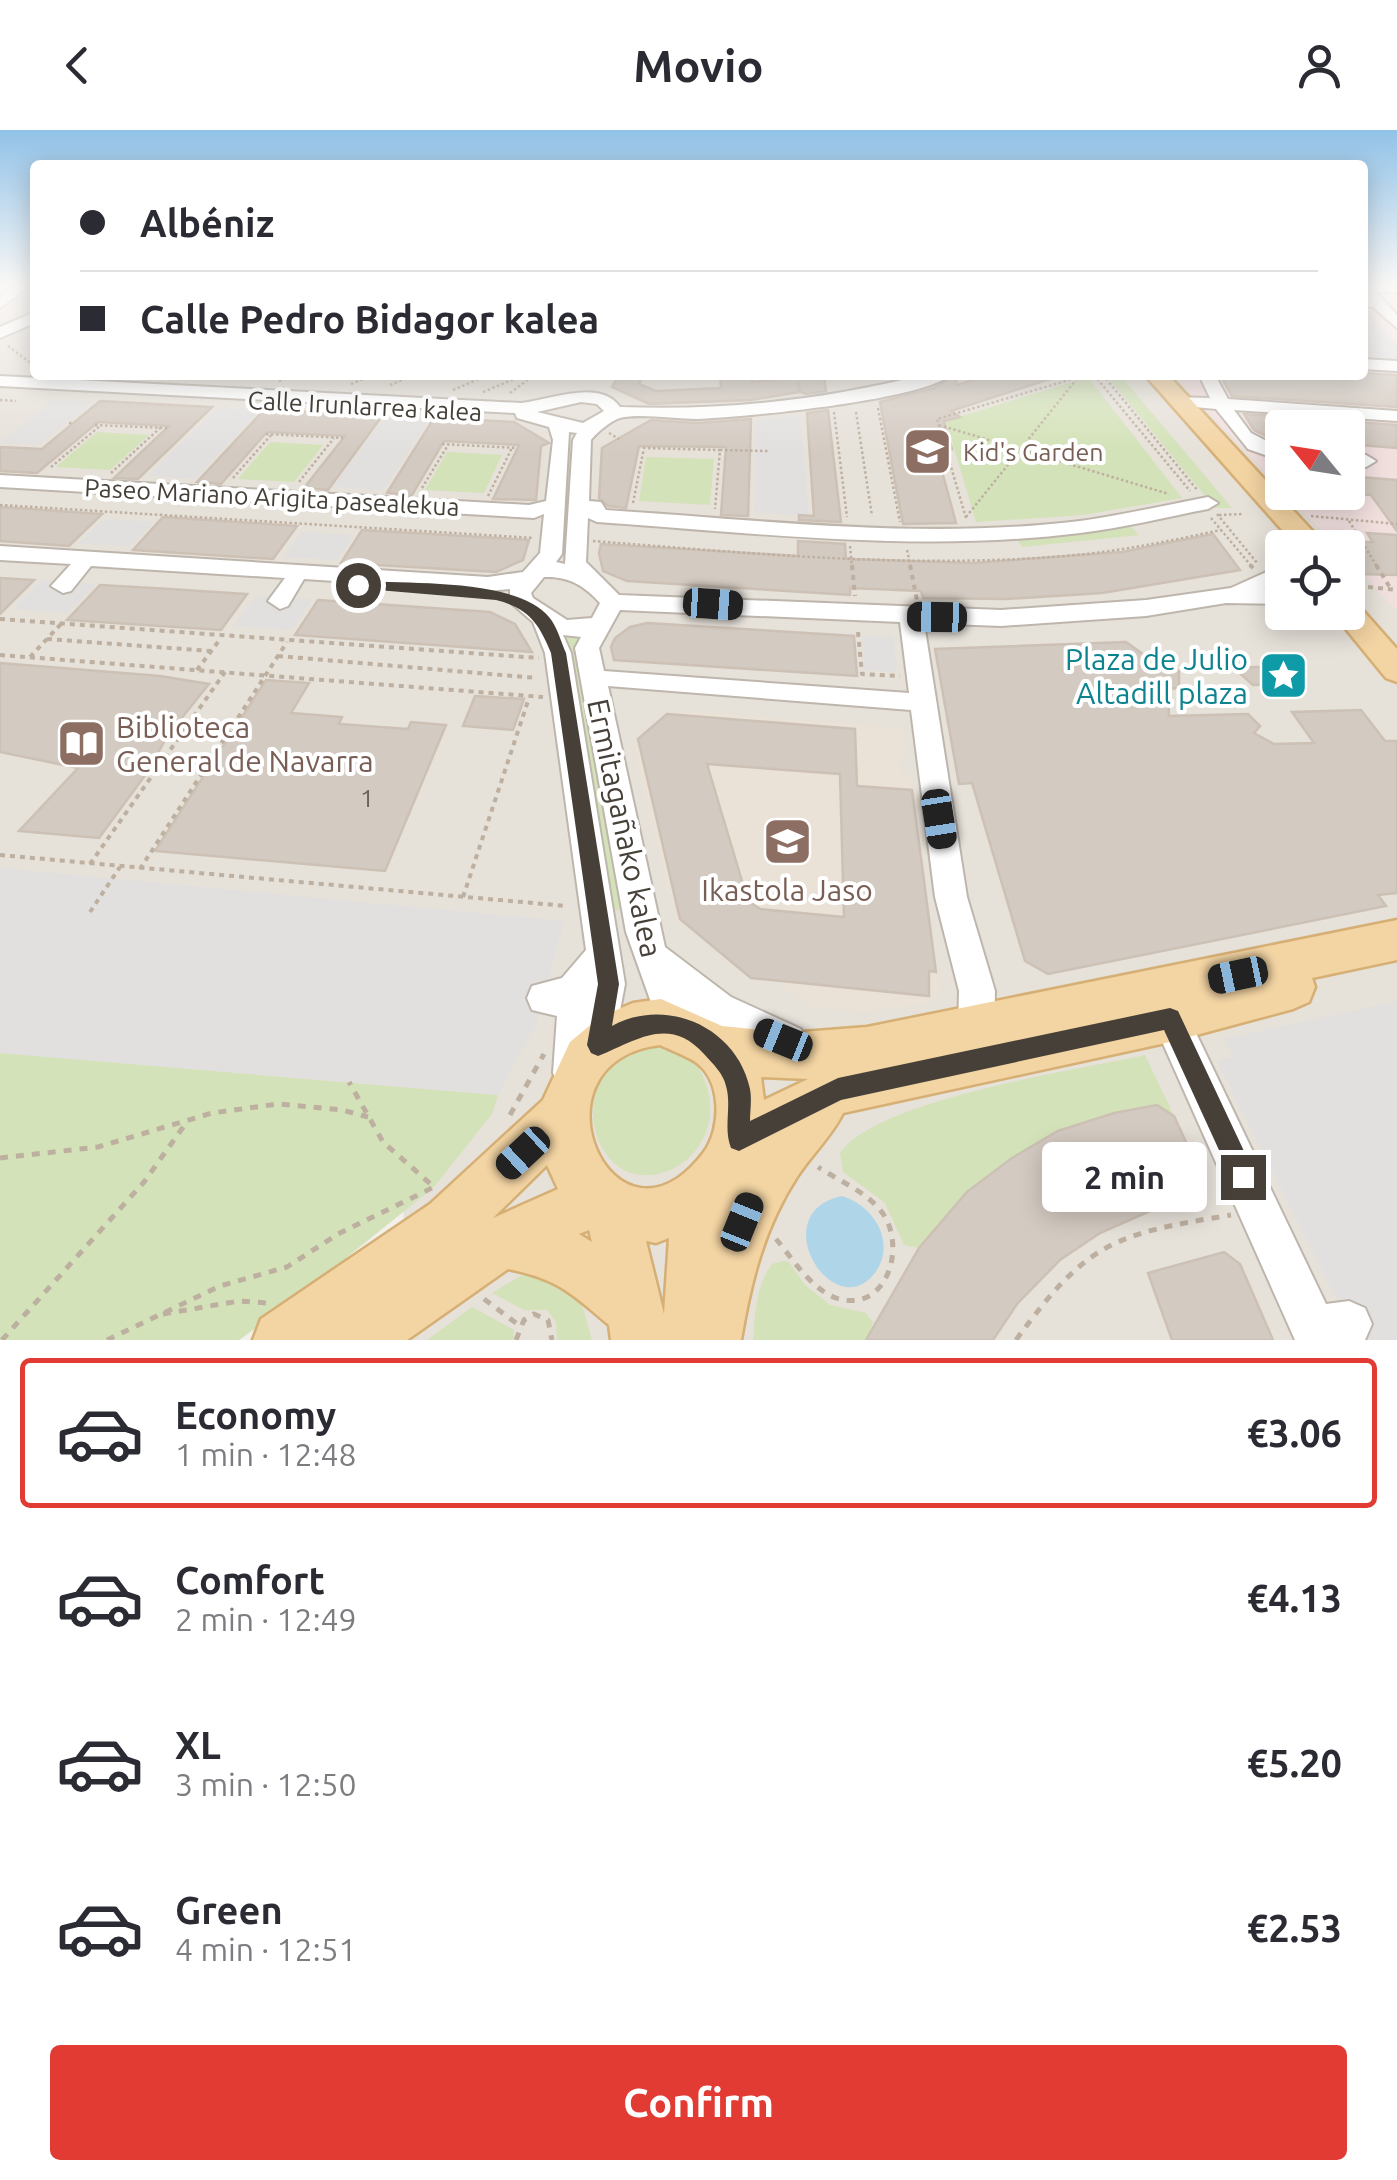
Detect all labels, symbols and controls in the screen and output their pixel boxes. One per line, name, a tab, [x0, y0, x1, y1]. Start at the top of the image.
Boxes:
icon: back	[50, 38, 105, 93]
icon: person	[1292, 38, 1347, 93]
text: Movio	[633, 40, 764, 91]
text: Albéniz	[140, 202, 274, 244]
text: Calle Pedro Bidagor kalea	[140, 298, 599, 340]
street label: Calle Irunlarrea kalea	[247, 386, 483, 426]
north arrow	[1265, 410, 1365, 510]
map controls	[1265, 410, 1365, 630]
school or university icon: Kid's Garden	[902, 426, 954, 478]
place label: Kid's Garden	[963, 438, 1104, 466]
street label: Paseo Mariano Arigita pasealekua	[84, 473, 460, 521]
button: locate	[1265, 530, 1365, 630]
route start	[336, 563, 381, 608]
car	[682, 587, 744, 621]
car	[907, 601, 967, 633]
place label: Plaza de Julio Altadill plaza	[1065, 642, 1248, 710]
place icon: Plaza de Julio Altadill plaza	[1257, 650, 1309, 702]
street label: Ermitagañako kalea	[581, 696, 669, 960]
place label: Biblioteca General de Navarra	[116, 710, 374, 778]
library icon: Biblioteca General de Navarra	[55, 718, 107, 770]
house number: 1	[360, 784, 374, 812]
car	[919, 787, 959, 851]
school or university icon: Ikastola Jaso	[761, 815, 813, 867]
place label: Ikastola Jaso	[701, 873, 873, 907]
car	[1206, 954, 1270, 996]
car	[750, 1015, 816, 1065]
car	[491, 1122, 555, 1184]
callout: 2 min	[1043, 1142, 1208, 1212]
route end	[1221, 1155, 1266, 1200]
text: 2 min	[1084, 1159, 1165, 1195]
car	[717, 1189, 767, 1255]
icon: car	[55, 1388, 145, 1478]
text: Economy	[175, 1394, 336, 1436]
text: €3.06	[1247, 1412, 1342, 1454]
text: 1 min · 12:48	[175, 1436, 357, 1472]
icon: car	[55, 1553, 145, 1643]
text: Comfort	[175, 1559, 325, 1601]
text: €4.13	[1247, 1577, 1342, 1619]
text: 2 min · 12:49	[175, 1601, 357, 1637]
icon: car	[55, 1718, 145, 1808]
text: XL	[175, 1724, 221, 1766]
text: €5.20	[1247, 1742, 1342, 1784]
text: 3 min · 12:50	[175, 1766, 357, 1802]
icon: car	[55, 1883, 145, 1973]
text: Green	[175, 1889, 283, 1931]
text: €2.53	[1247, 1907, 1342, 1949]
text: 4 min · 12:51	[175, 1931, 357, 1967]
button: Confirm	[50, 2045, 1347, 2160]

